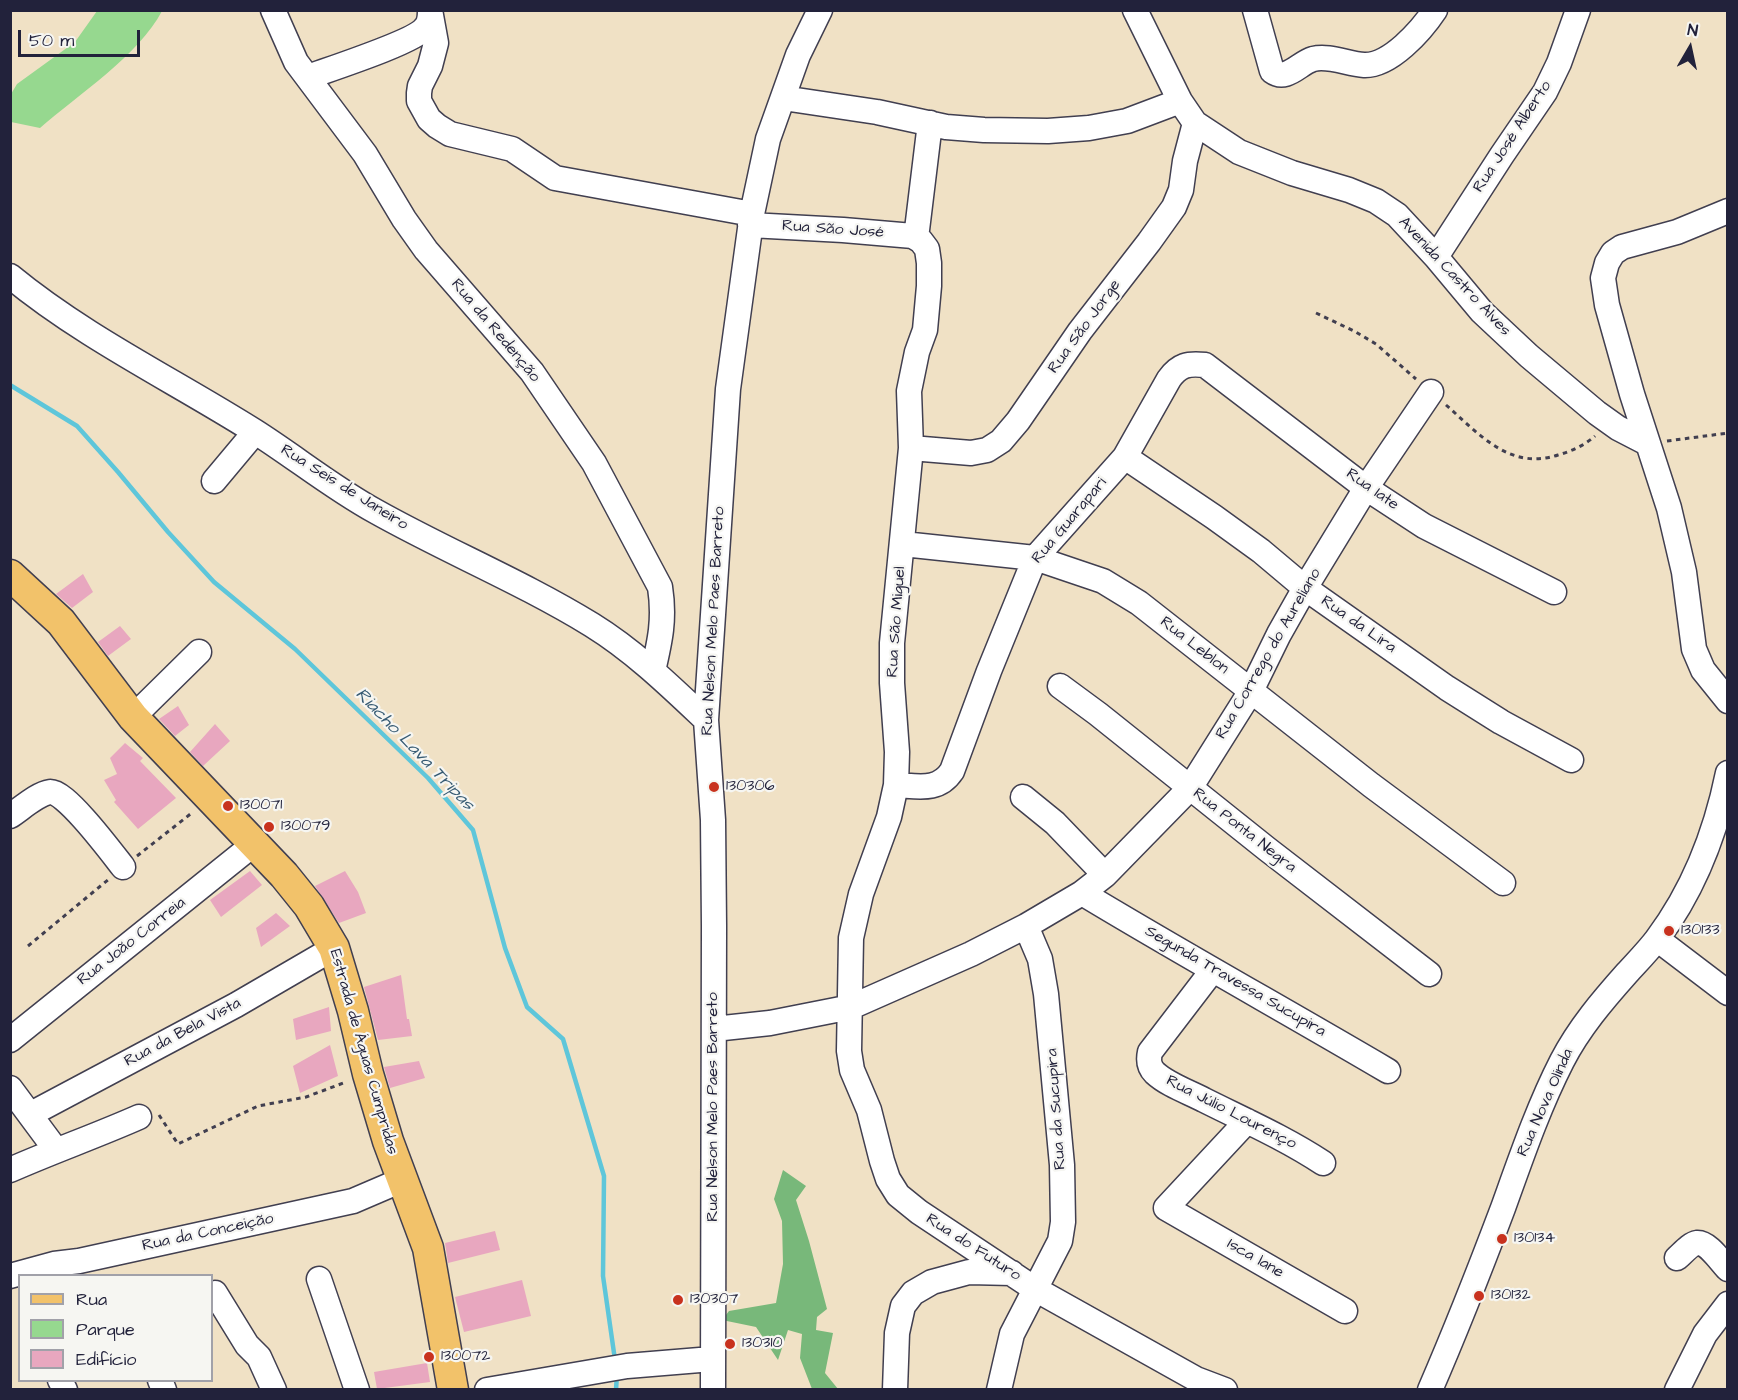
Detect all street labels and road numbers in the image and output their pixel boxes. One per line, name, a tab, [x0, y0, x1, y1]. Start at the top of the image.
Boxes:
street label: Rua José Alberto	[1470, 78, 1556, 196]
street label: Avenida Castro Alves	[1394, 213, 1514, 341]
street label: Rua São José	[781, 217, 885, 243]
street label: Rua da Redenção	[446, 275, 544, 387]
street label: Rua São Jorge	[1045, 276, 1125, 378]
street label: Rua Seis de Janeiro	[277, 441, 411, 535]
street label: Rua Iate	[1342, 465, 1402, 515]
street label: Rua Guarapari	[1028, 474, 1112, 568]
street label: Rua Nelson Melo Paes Barreto	[698, 506, 730, 736]
street label: Rua Corrego do Aureliano	[1212, 565, 1326, 743]
street label: Rua São Miguel	[884, 566, 910, 678]
street label: Rua da Lira	[1317, 592, 1399, 658]
street label: Rua Leblon	[1156, 613, 1232, 679]
street label: Rua Ponta Negra	[1188, 785, 1300, 877]
street label: Rua João Correia	[74, 894, 190, 990]
street label: Segunda Travessa Sucupira	[1141, 922, 1329, 1042]
street label: Estrada de Águas Cumpridas	[324, 947, 402, 1157]
street label: Rua Nelson Melo Paes Barreto	[704, 992, 724, 1222]
street label: Rua da Bela Vista	[122, 994, 244, 1072]
street label: Rua Nova Olinda	[1514, 1046, 1578, 1160]
street label: Rua da Sucupira	[1043, 1048, 1071, 1170]
street label: Rua Júlio Lourenço	[1163, 1072, 1299, 1154]
street label: Rua da Conceição	[141, 1210, 275, 1256]
street label: Rua do Futuro	[922, 1210, 1024, 1286]
street label: Isca lane	[1223, 1235, 1287, 1283]

